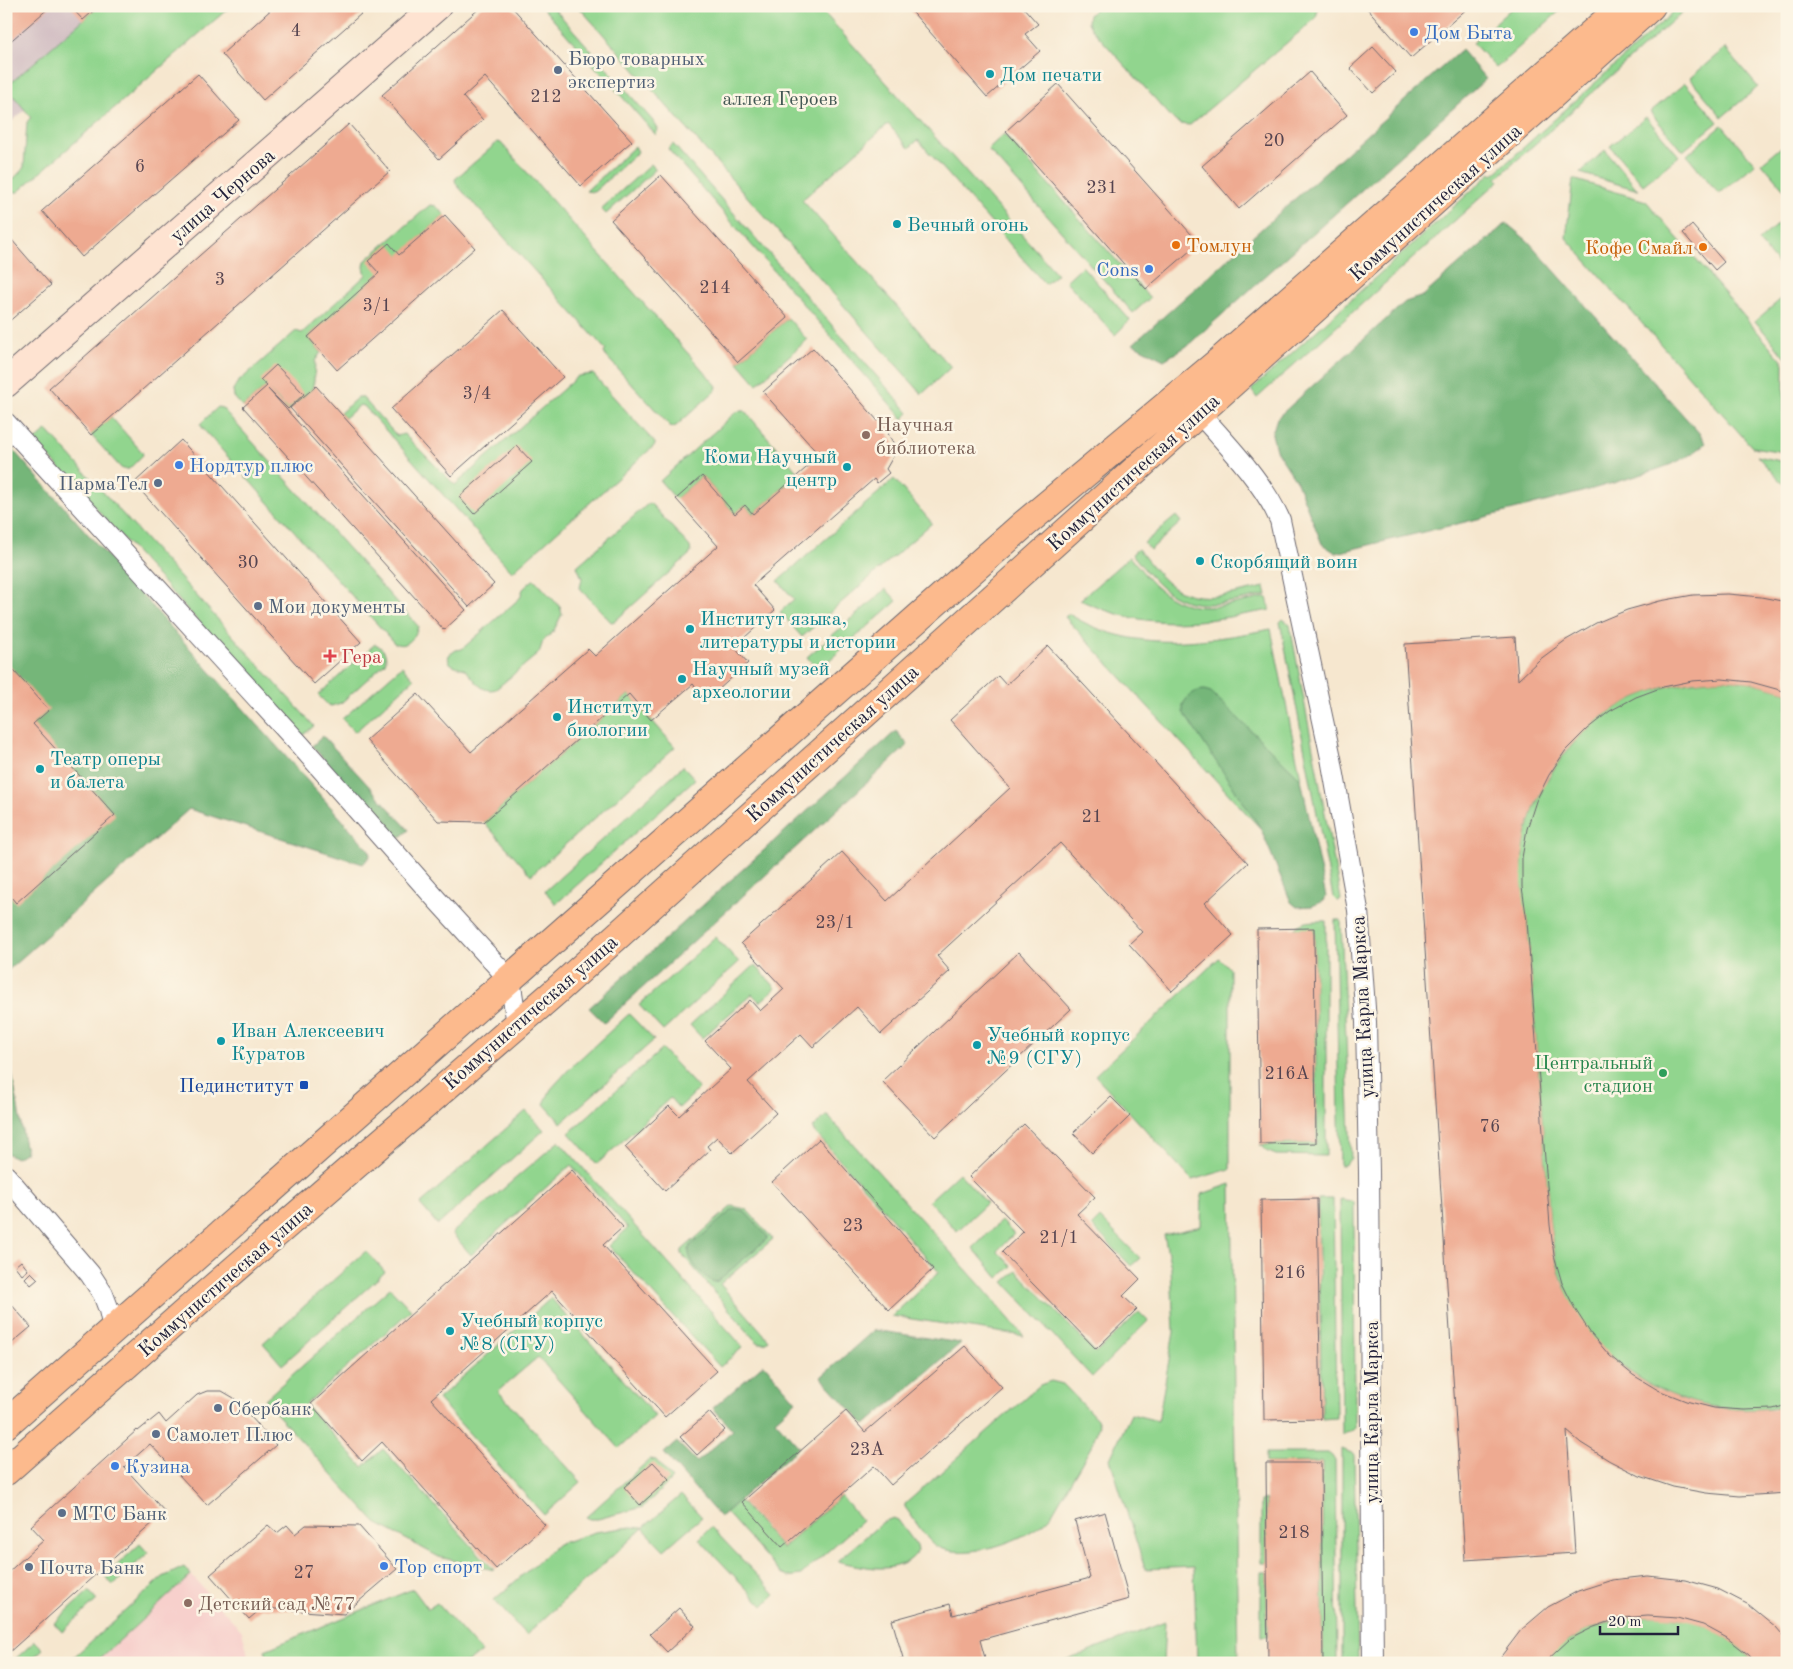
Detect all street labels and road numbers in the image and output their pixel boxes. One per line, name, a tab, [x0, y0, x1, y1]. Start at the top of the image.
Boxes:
street label: Коммунистическая улица	[1347, 121, 1526, 286]
street label: улица Чернова	[167, 146, 280, 247]
street label: Коммунистическая улица	[1045, 391, 1224, 556]
street label: Коммунистическая улица	[744, 662, 923, 827]
street label: улица Карла Маркса	[1349, 915, 1379, 1099]
street label: Коммунистическая улица	[440, 932, 622, 1094]
street label: Коммунистическая улица	[135, 1199, 317, 1361]
street label: улица Карла Маркса	[1363, 1321, 1383, 1503]

